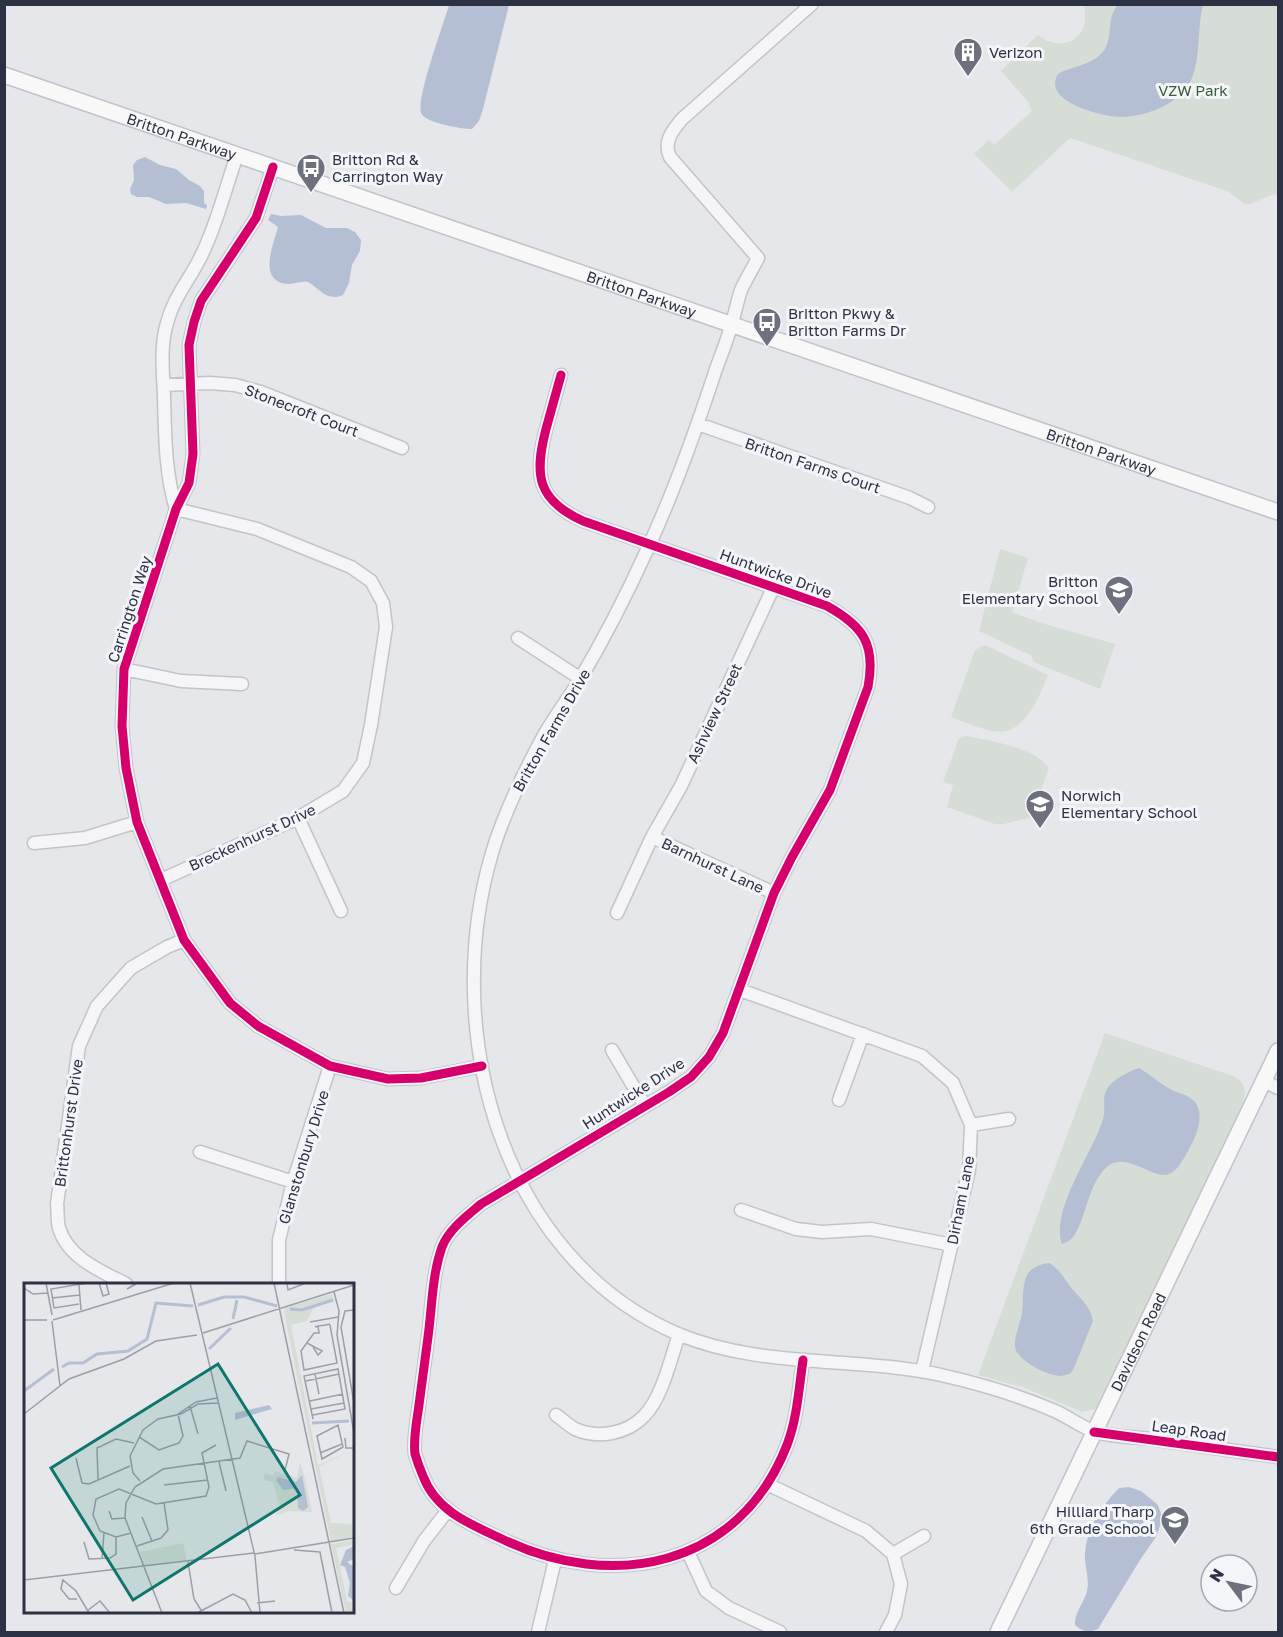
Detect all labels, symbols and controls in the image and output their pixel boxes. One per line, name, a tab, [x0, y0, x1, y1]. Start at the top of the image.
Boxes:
building icon: Verizon	[952, 36, 984, 78]
place label: Verizon	[989, 43, 1043, 61]
park label: VZW Park	[1158, 81, 1228, 99]
street label: Britton Parkway	[125, 109, 240, 163]
place label: Britton Rd & Carrington Way	[332, 150, 444, 185]
bus stop icon: Britton Rd & Carrington Way	[295, 152, 327, 194]
street label: Britton Parkway	[584, 267, 699, 321]
place label: Britton Pkwy & Britton Farms Dr	[788, 304, 906, 339]
bus stop icon: Britton Pkwy & Britton Farms Dr	[751, 306, 783, 348]
street label: Stonecroft Court	[242, 380, 362, 440]
street label: Britton Parkway	[1044, 424, 1159, 479]
street label: Britton Farms Court	[743, 433, 883, 497]
street label: Huntwicke Drive	[718, 544, 835, 602]
street label: Carrington Way	[103, 553, 155, 665]
place label: Britton Elementary School	[962, 572, 1098, 607]
school or university icon: Britton Elementary School	[1103, 574, 1135, 616]
street label: Ashview Street	[683, 660, 745, 766]
street label: Britton Farms Drive	[508, 665, 594, 795]
place label: Norwich Elementary School	[1061, 786, 1197, 821]
school or university icon: Norwich Elementary School	[1024, 788, 1056, 830]
street label: Breckenhurst Drive	[186, 800, 318, 874]
street label: Barnhurst Lane	[659, 833, 767, 897]
street label: Huntwicke Drive	[579, 1053, 688, 1133]
street label: Brittonhurst Drive	[50, 1058, 86, 1188]
street label: Glanstonbury Drive	[274, 1088, 332, 1226]
street label: Dirham Lane	[943, 1154, 977, 1246]
inset map	[24, 1283, 354, 1613]
street label: Davidson Road	[1106, 1290, 1169, 1394]
street label: Leap Road	[1150, 1416, 1228, 1444]
place label: Hilliard Tharp 6th Grade School	[1030, 1502, 1154, 1537]
school or university icon: Hilliard Tharp 6th Grade School	[1159, 1504, 1191, 1546]
north arrow	[1199, 1553, 1259, 1613]
text: N	[1205, 1565, 1228, 1586]

